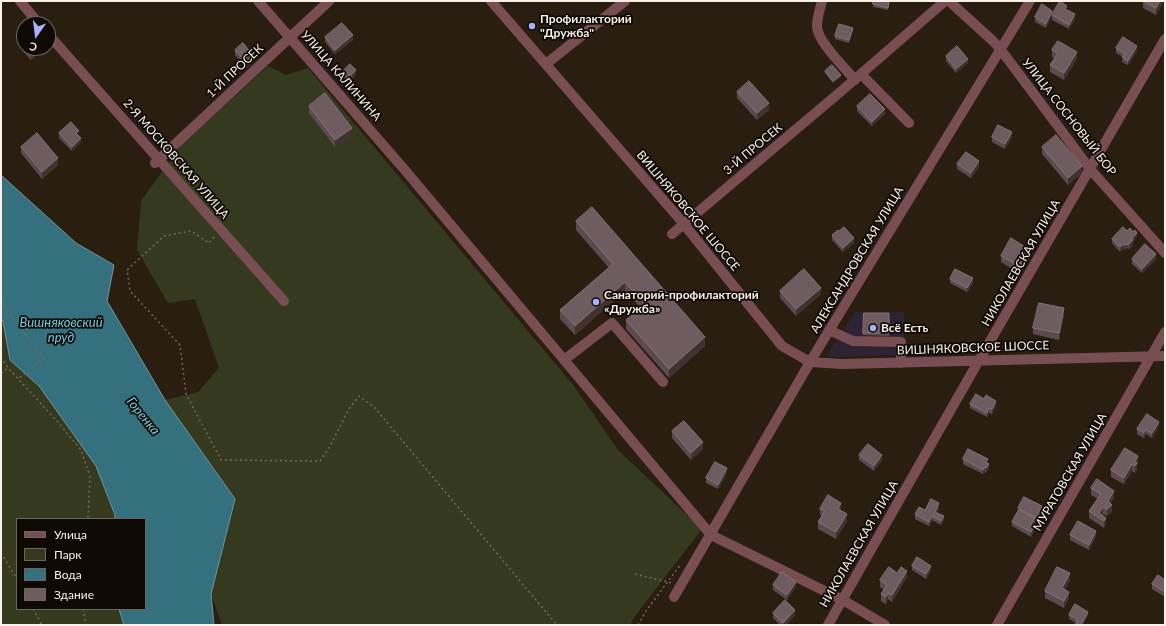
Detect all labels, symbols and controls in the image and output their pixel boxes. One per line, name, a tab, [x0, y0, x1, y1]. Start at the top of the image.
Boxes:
place label: Профилакторий "Дружба"	[540, 12, 632, 40]
north arrow	[16, 16, 56, 56]
marker: Профилакторий "Дружба"	[527, 21, 537, 31]
street label: УЛИЦА КАЛИНИНА	[298, 28, 384, 124]
text: С	[28, 40, 38, 54]
street label: 1-Й ПРОСЕК	[204, 41, 266, 101]
street label: УЛИЦА СОСНОВЫЙ БОР	[1019, 56, 1119, 178]
street label: 2-Я МОСКОВСКАЯ УЛИЦА	[120, 96, 232, 222]
street label: 3-Й ПРОСЕК	[721, 120, 785, 178]
street label: ВИШНЯКОВСКОЕ ШОССЕ	[633, 148, 743, 274]
street label: АЛЕКСАНДРОВСКАЯ УЛИЦА	[808, 184, 906, 336]
street label: НИКОЛАЕВСКАЯ УЛИЦА	[979, 197, 1063, 329]
place label: Санаторий-профилакторий «Дружба»	[604, 288, 759, 316]
marker: Санаторий-профилакторий «Дружба»	[591, 297, 601, 307]
water label: Вишняковский пруд	[19, 315, 103, 346]
place label: Всё Есть	[881, 321, 928, 335]
marker: Всё Есть	[868, 323, 878, 333]
street label: ВИШНЯКОВСКОЕ ШОССЕ	[897, 338, 1049, 358]
water label: Горенка	[123, 394, 163, 438]
street label: МУРАТОВСКАЯ УЛИЦА	[1030, 410, 1110, 534]
street label: НИКОЛАЕВСКАЯ УЛИЦА	[817, 478, 901, 610]
legend	[16, 518, 146, 610]
text: Улица	[54, 527, 87, 542]
text: Парк	[54, 547, 82, 562]
text: Вода	[54, 567, 82, 582]
text: Здание	[54, 587, 94, 602]

